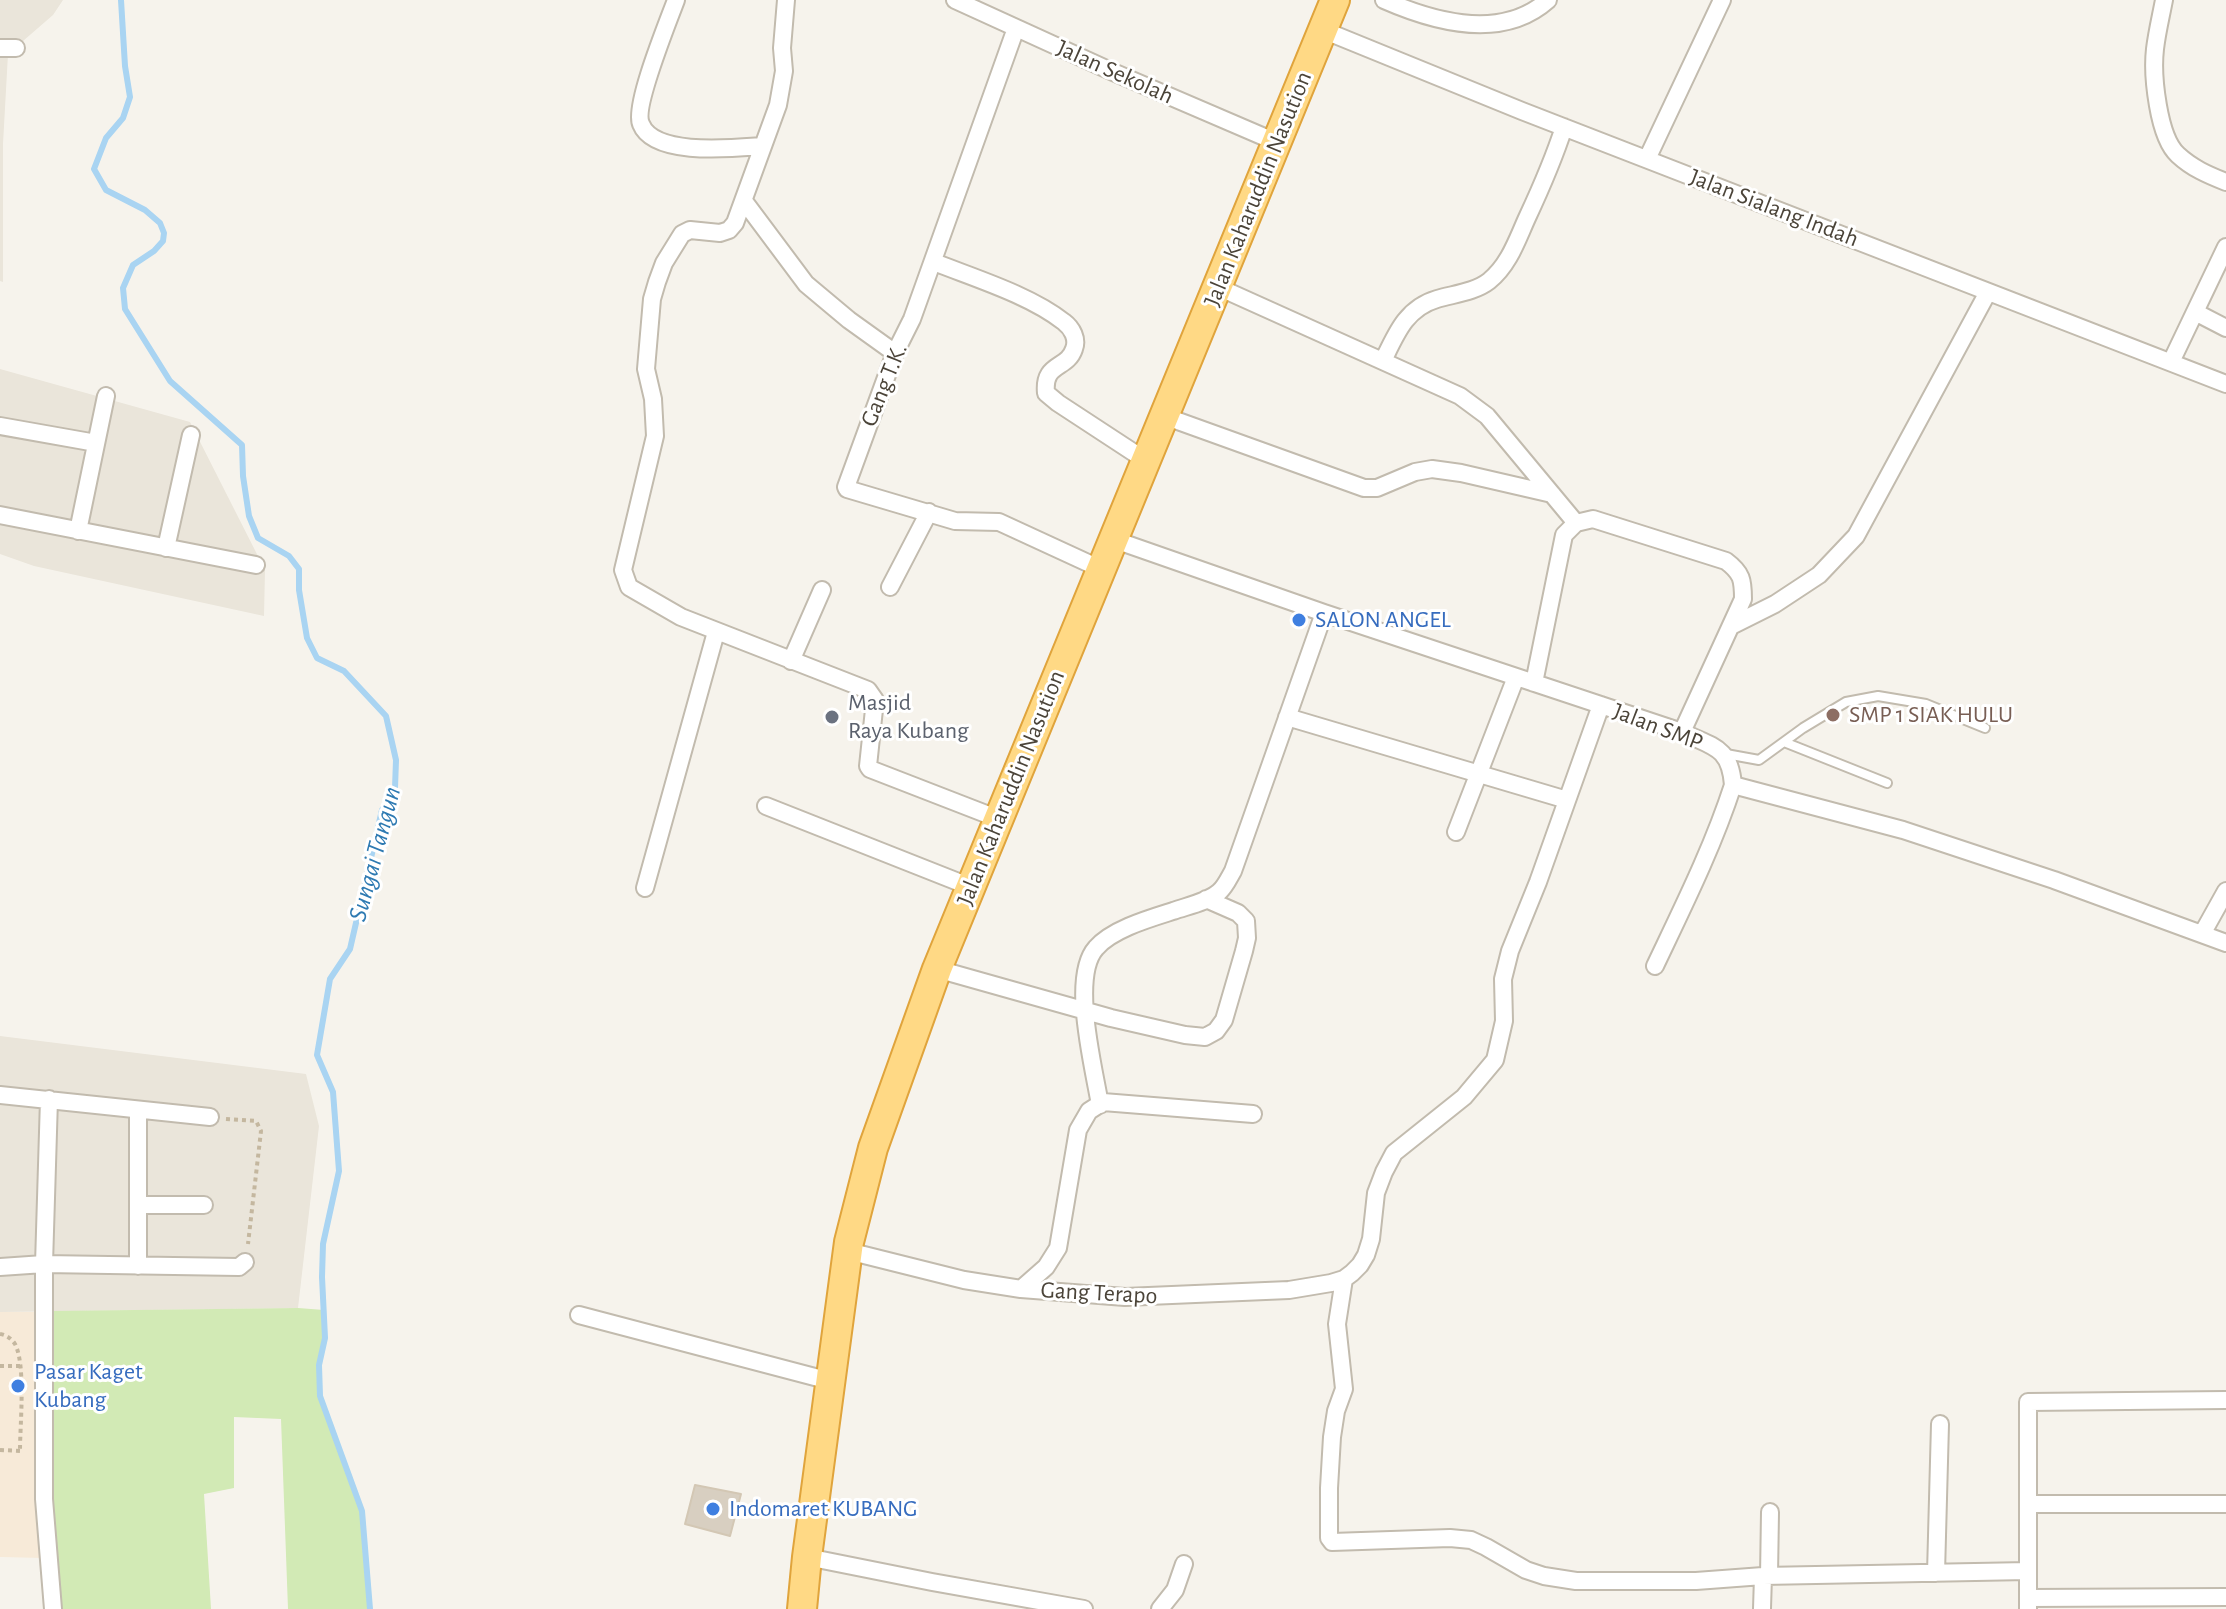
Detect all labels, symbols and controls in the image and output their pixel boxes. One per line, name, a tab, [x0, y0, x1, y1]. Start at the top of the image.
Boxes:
street label: Jalan Sekolah	[1052, 33, 1178, 111]
street label: Jalan Kaharuddin Nasution	[1198, 67, 1318, 311]
street label: Jalan Sialang Indah	[1685, 163, 1863, 253]
street label: Gang T.K.	[854, 339, 914, 431]
place label: SALON ANGEL	[1315, 606, 1451, 634]
marker: SALON ANGEL	[1290, 611, 1308, 629]
street label: Jalan Kaharuddin Nasution	[951, 666, 1071, 910]
place label: Masjid Raya Kubang	[848, 689, 969, 745]
street label: Jalan SMP	[1609, 697, 1707, 757]
place label: SMP 1 SIAK HULU	[1849, 701, 2013, 729]
marker: SMP 1 SIAK HULU	[1824, 706, 1842, 724]
marker: Masjid Raya Kubang	[823, 708, 841, 726]
water label: Sungai Tangun	[342, 783, 408, 925]
street label: Gang Terapo	[1040, 1276, 1158, 1310]
place label: Pasar Kaget Kubang	[34, 1358, 143, 1414]
marker: Pasar Kaget Kubang	[9, 1377, 27, 1395]
place label: Indomaret KUBANG	[729, 1495, 917, 1523]
marker: Indomaret KUBANG	[704, 1500, 722, 1518]

